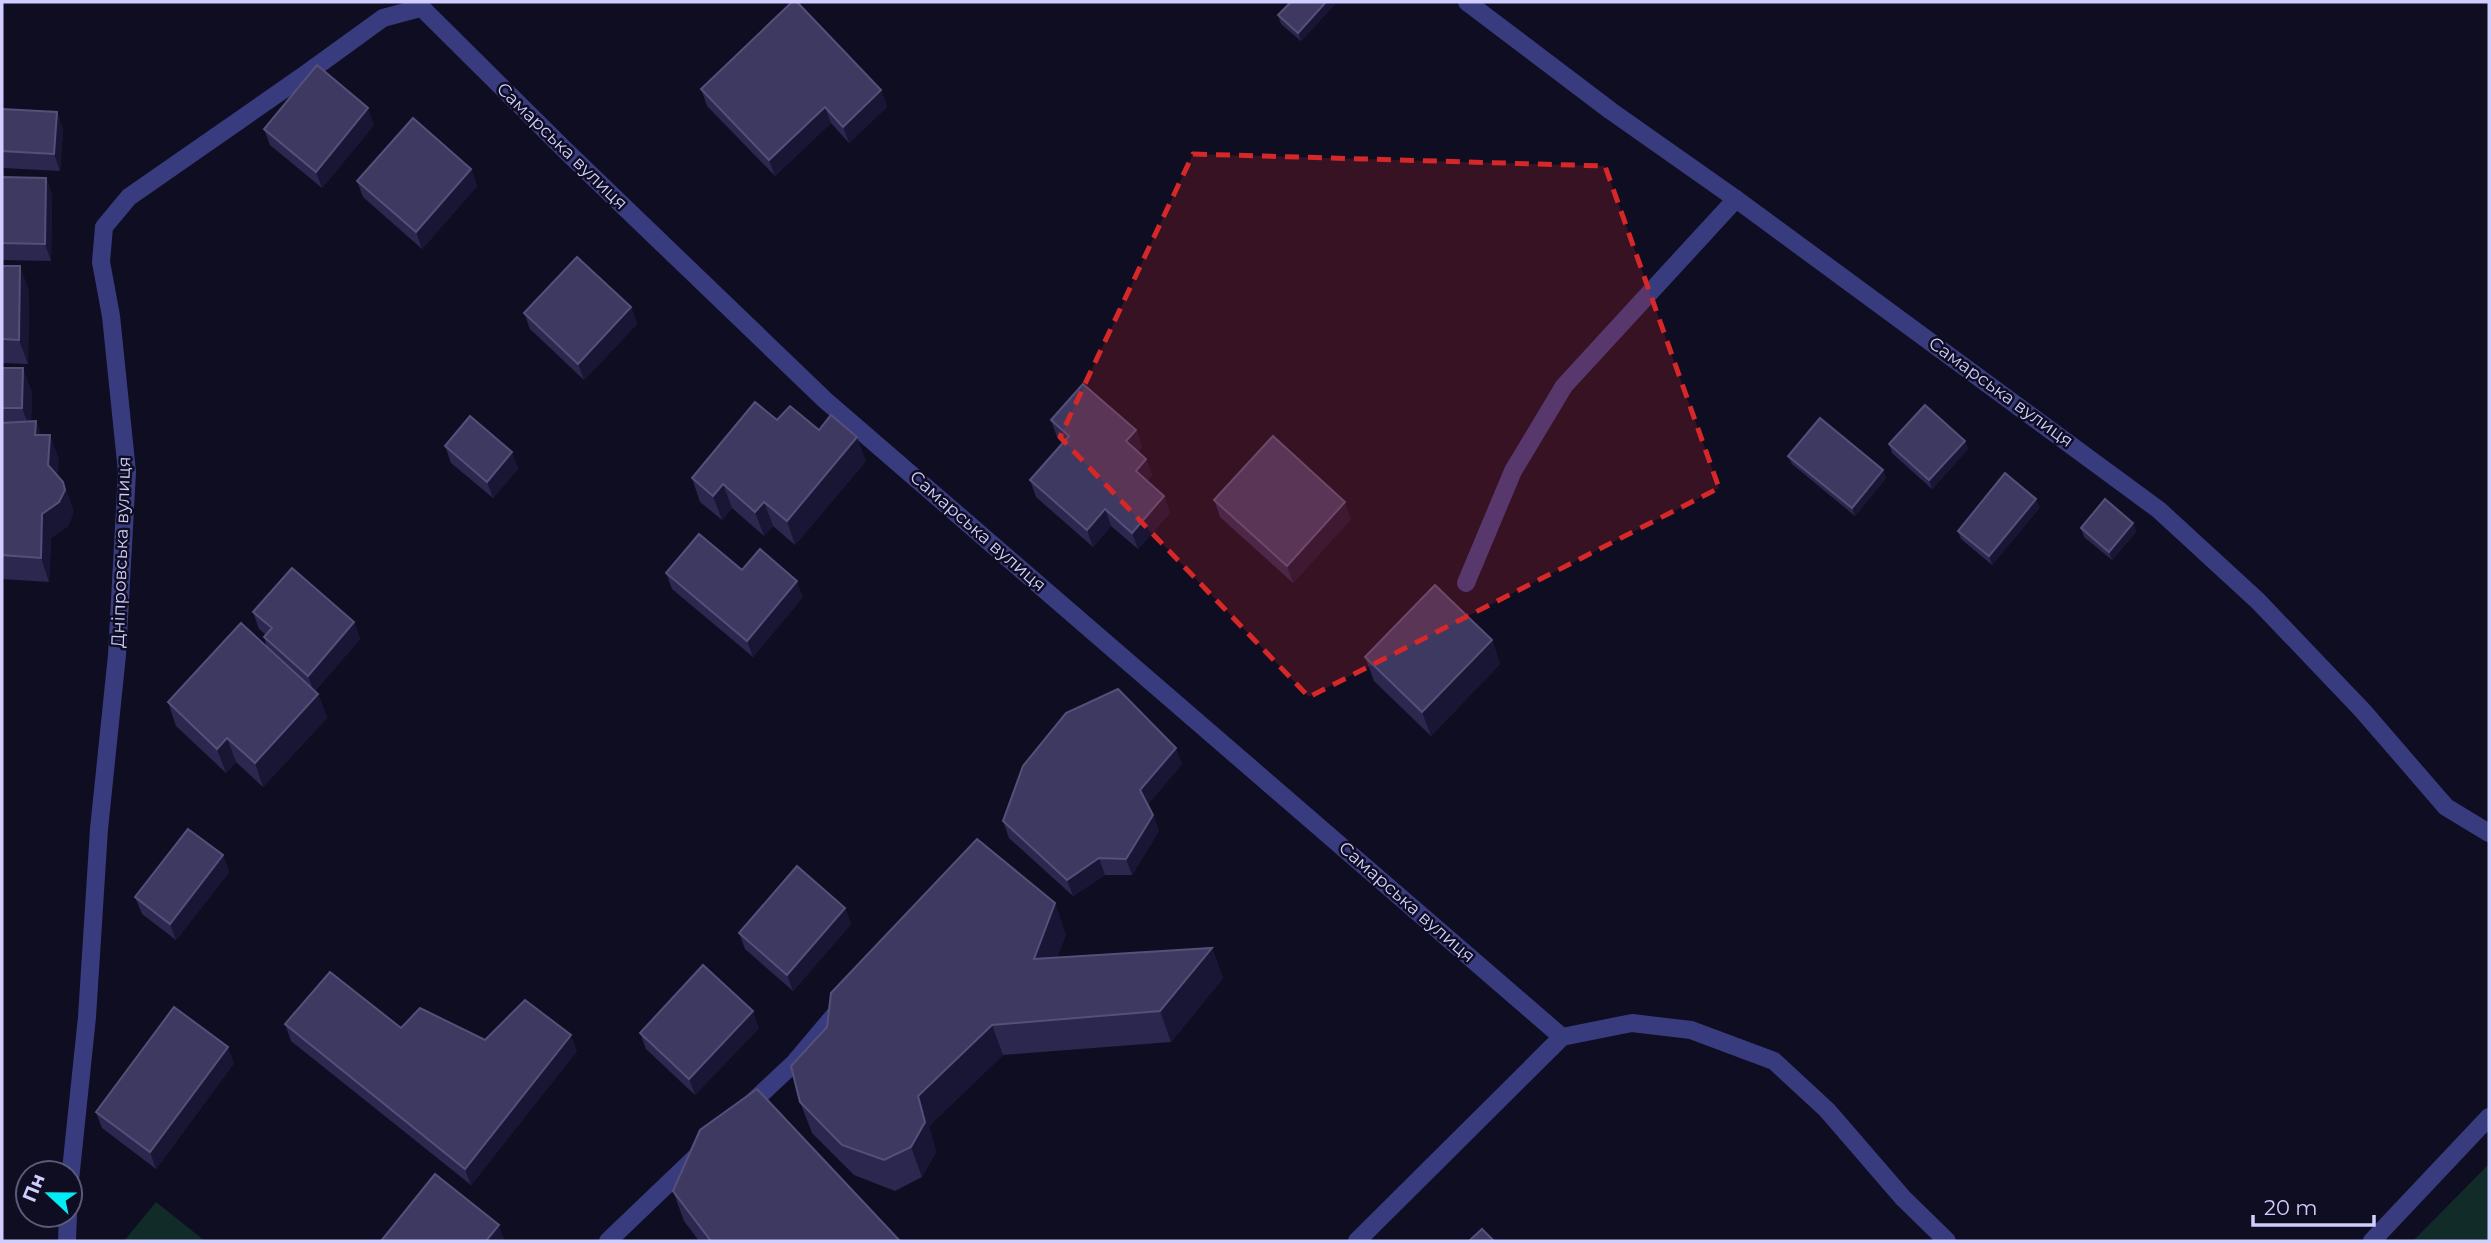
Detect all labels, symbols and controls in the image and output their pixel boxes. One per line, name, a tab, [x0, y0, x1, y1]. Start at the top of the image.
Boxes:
street label: Самарська вулиця	[492, 78, 632, 214]
street label: Самарська вулиця	[1924, 332, 2078, 452]
street label: Дніпровська вулиця	[107, 456, 135, 648]
street label: Самарська вулиця	[905, 466, 1051, 596]
street label: Самарська вулиця	[1334, 837, 1480, 967]
north arrow	[14, 1159, 84, 1229]
text: Пн	[18, 1170, 50, 1205]
scale bar	[2253, 1184, 2374, 1228]
text: 20 m	[2264, 1195, 2318, 1220]

